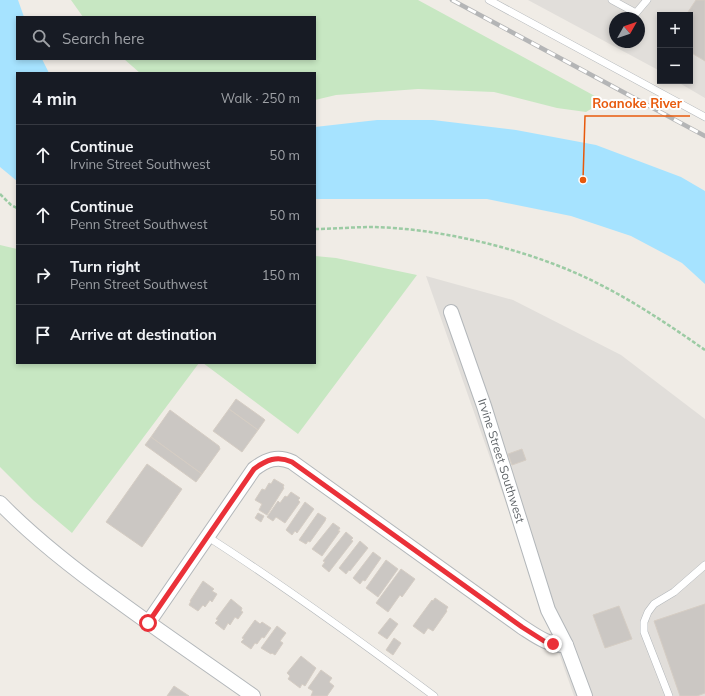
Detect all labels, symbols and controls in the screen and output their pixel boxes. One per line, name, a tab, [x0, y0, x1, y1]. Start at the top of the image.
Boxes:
north arrow	[609, 12, 645, 48]
map controls	[657, 12, 693, 84]
button: +	[657, 12, 693, 48]
search box	[16, 16, 316, 60]
icon: search	[30, 27, 52, 49]
text: Search here	[62, 29, 144, 48]
button: −	[657, 48, 693, 84]
text: 4 min	[32, 88, 77, 109]
text: Walk · 250 m	[221, 90, 300, 106]
callout: Roanoke River	[585, 91, 690, 116]
text: Roanoke River	[592, 95, 683, 111]
text: Continue	[70, 137, 133, 156]
icon: ahead	[32, 144, 54, 166]
text: 50 m	[270, 147, 300, 163]
text: Irvine Street Southwest	[70, 156, 210, 172]
text: Continue	[70, 197, 133, 216]
icon: ahead	[32, 204, 54, 226]
text: 50 m	[270, 207, 300, 223]
text: Penn Street Southwest	[70, 216, 208, 232]
text: Turn right	[70, 257, 140, 276]
icon: right	[32, 264, 54, 286]
text: 150 m	[262, 267, 300, 283]
text: Penn Street Southwest	[70, 276, 208, 292]
icon: arrive	[32, 324, 54, 346]
text: Arrive at destination	[70, 325, 217, 344]
street label: Irvine Street Southwest	[475, 396, 528, 525]
route start	[139, 614, 157, 632]
route end	[544, 635, 562, 653]

